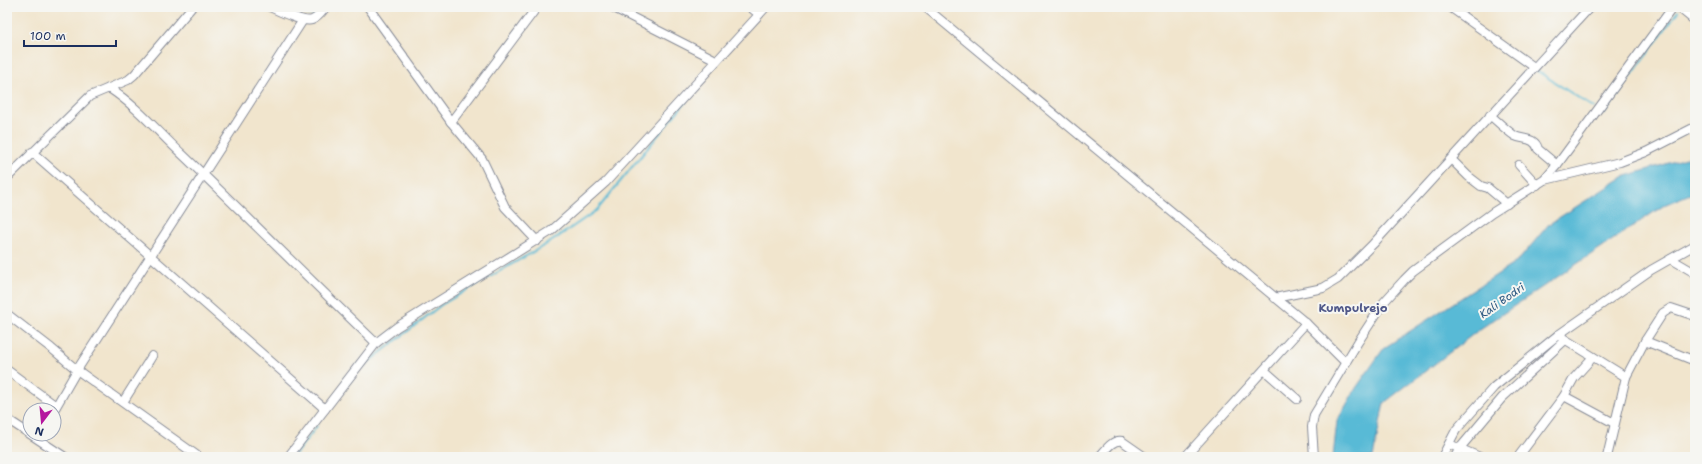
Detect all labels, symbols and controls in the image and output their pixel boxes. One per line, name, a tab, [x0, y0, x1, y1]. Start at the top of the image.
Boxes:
scale bar	[24, 22, 116, 48]
text: 100 m	[30, 28, 66, 44]
water label: Kali Bodri	[1476, 279, 1528, 322]
district label: Kumpulrejo	[1318, 300, 1388, 316]
north arrow	[22, 402, 62, 442]
text: N	[33, 423, 46, 440]

